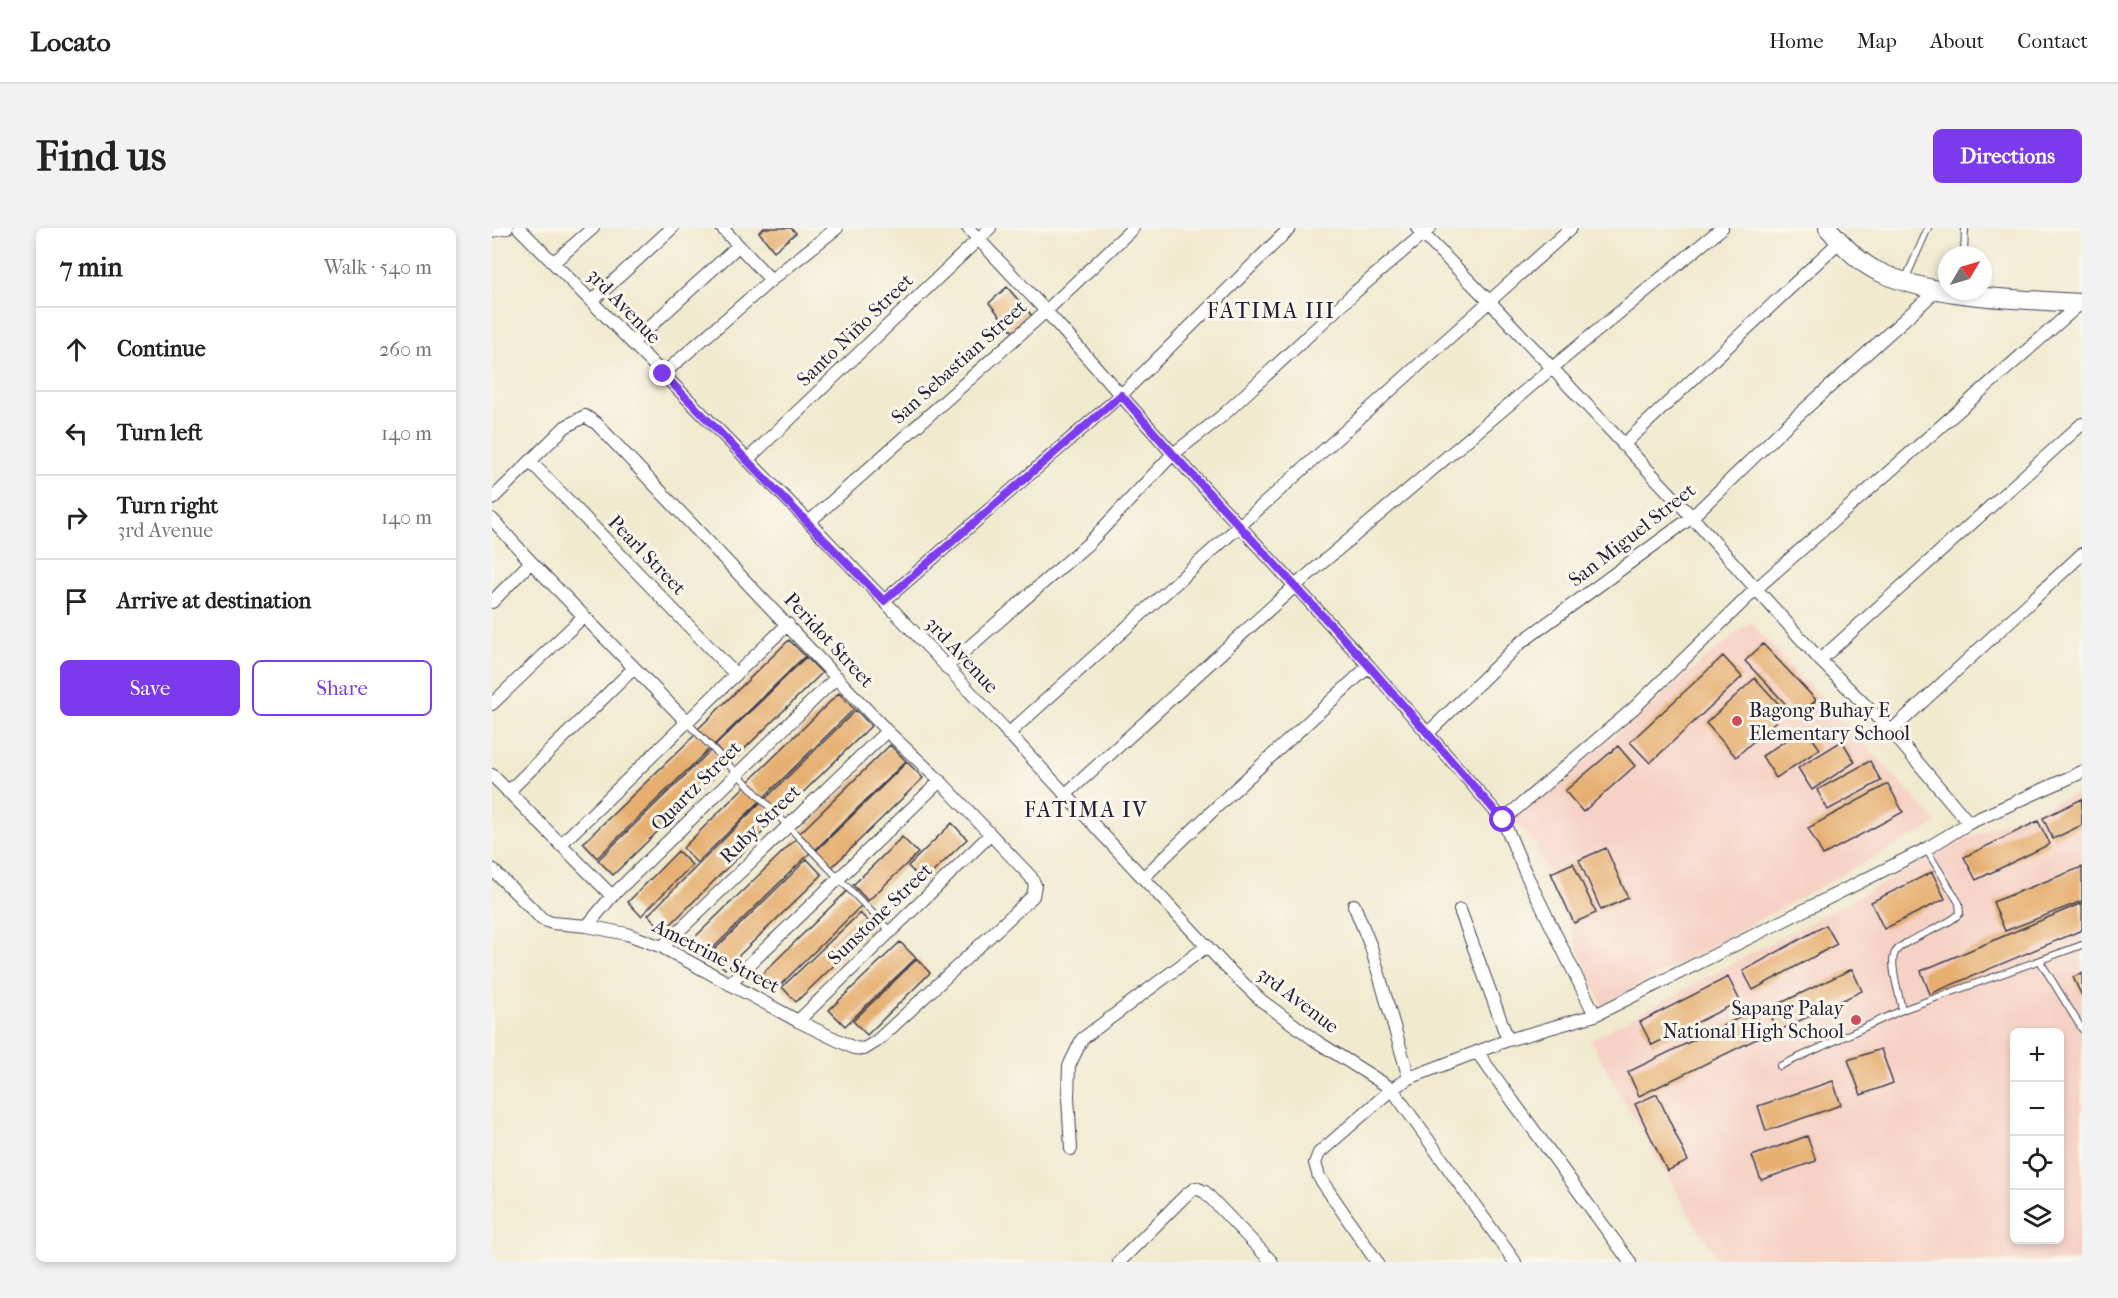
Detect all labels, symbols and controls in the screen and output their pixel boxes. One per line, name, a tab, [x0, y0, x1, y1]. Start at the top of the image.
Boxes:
text: Locato	[30, 25, 111, 58]
text: Home	[1769, 29, 1824, 53]
text: Map	[1857, 29, 1897, 53]
text: About	[1930, 29, 1984, 53]
text: Contact	[2017, 29, 2088, 53]
button: Directions	[1933, 129, 2082, 183]
text: Find us	[36, 132, 166, 181]
north arrow	[1938, 246, 1992, 300]
text: 7 min	[60, 252, 123, 283]
text: Walk · 540 m	[324, 256, 432, 279]
street label: 3rd Avenue	[582, 263, 666, 349]
street label: Santo Niño Street	[792, 269, 918, 391]
street label: San Sebastian Street	[887, 295, 1031, 429]
district label: FATIMA III	[1207, 298, 1335, 324]
icon: ahead	[60, 333, 93, 366]
text: Continue	[117, 336, 206, 362]
text: 260 m	[379, 338, 432, 361]
route end	[649, 360, 675, 386]
icon: left	[60, 417, 93, 450]
text: Turn left	[117, 420, 203, 446]
text: 140 m	[381, 422, 432, 445]
street label: San Miguel Street	[1564, 478, 1700, 592]
text: Turn right	[117, 493, 218, 519]
icon: right	[60, 501, 93, 534]
text: 140 m	[381, 506, 432, 529]
street label: Pearl Street	[603, 510, 691, 600]
text: 3rd Avenue	[117, 519, 213, 542]
icon: arrive	[60, 585, 93, 618]
text: Arrive at destination	[117, 588, 311, 614]
street label: Peridot Street	[779, 588, 879, 692]
street label: 3rd Avenue	[921, 612, 1003, 698]
button: Save	[60, 660, 240, 716]
button: Share	[252, 660, 432, 716]
place label: Bagong Buhay E Elementary School	[1749, 699, 1911, 745]
marker: Bagong Buhay E Elementary School	[1730, 714, 1744, 728]
street label: Quartz Street	[646, 736, 746, 836]
street label: Ruby Street	[715, 780, 805, 868]
district label: FATIMA IV	[1024, 797, 1148, 823]
route start	[1489, 806, 1515, 832]
street label: Sunstone Street	[823, 858, 937, 970]
street label: Ametrine Street	[648, 914, 783, 998]
street label: 3rd Avenue	[1253, 962, 1343, 1038]
place label: Sapang Palay National High School	[1663, 997, 1845, 1043]
marker: Sapang Palay National High School	[1849, 1013, 1863, 1027]
map controls	[2010, 1028, 2064, 1244]
button: +	[2010, 1028, 2064, 1082]
button: −	[2010, 1082, 2064, 1136]
button: locate	[2010, 1136, 2064, 1190]
button: layers	[2010, 1190, 2064, 1244]

